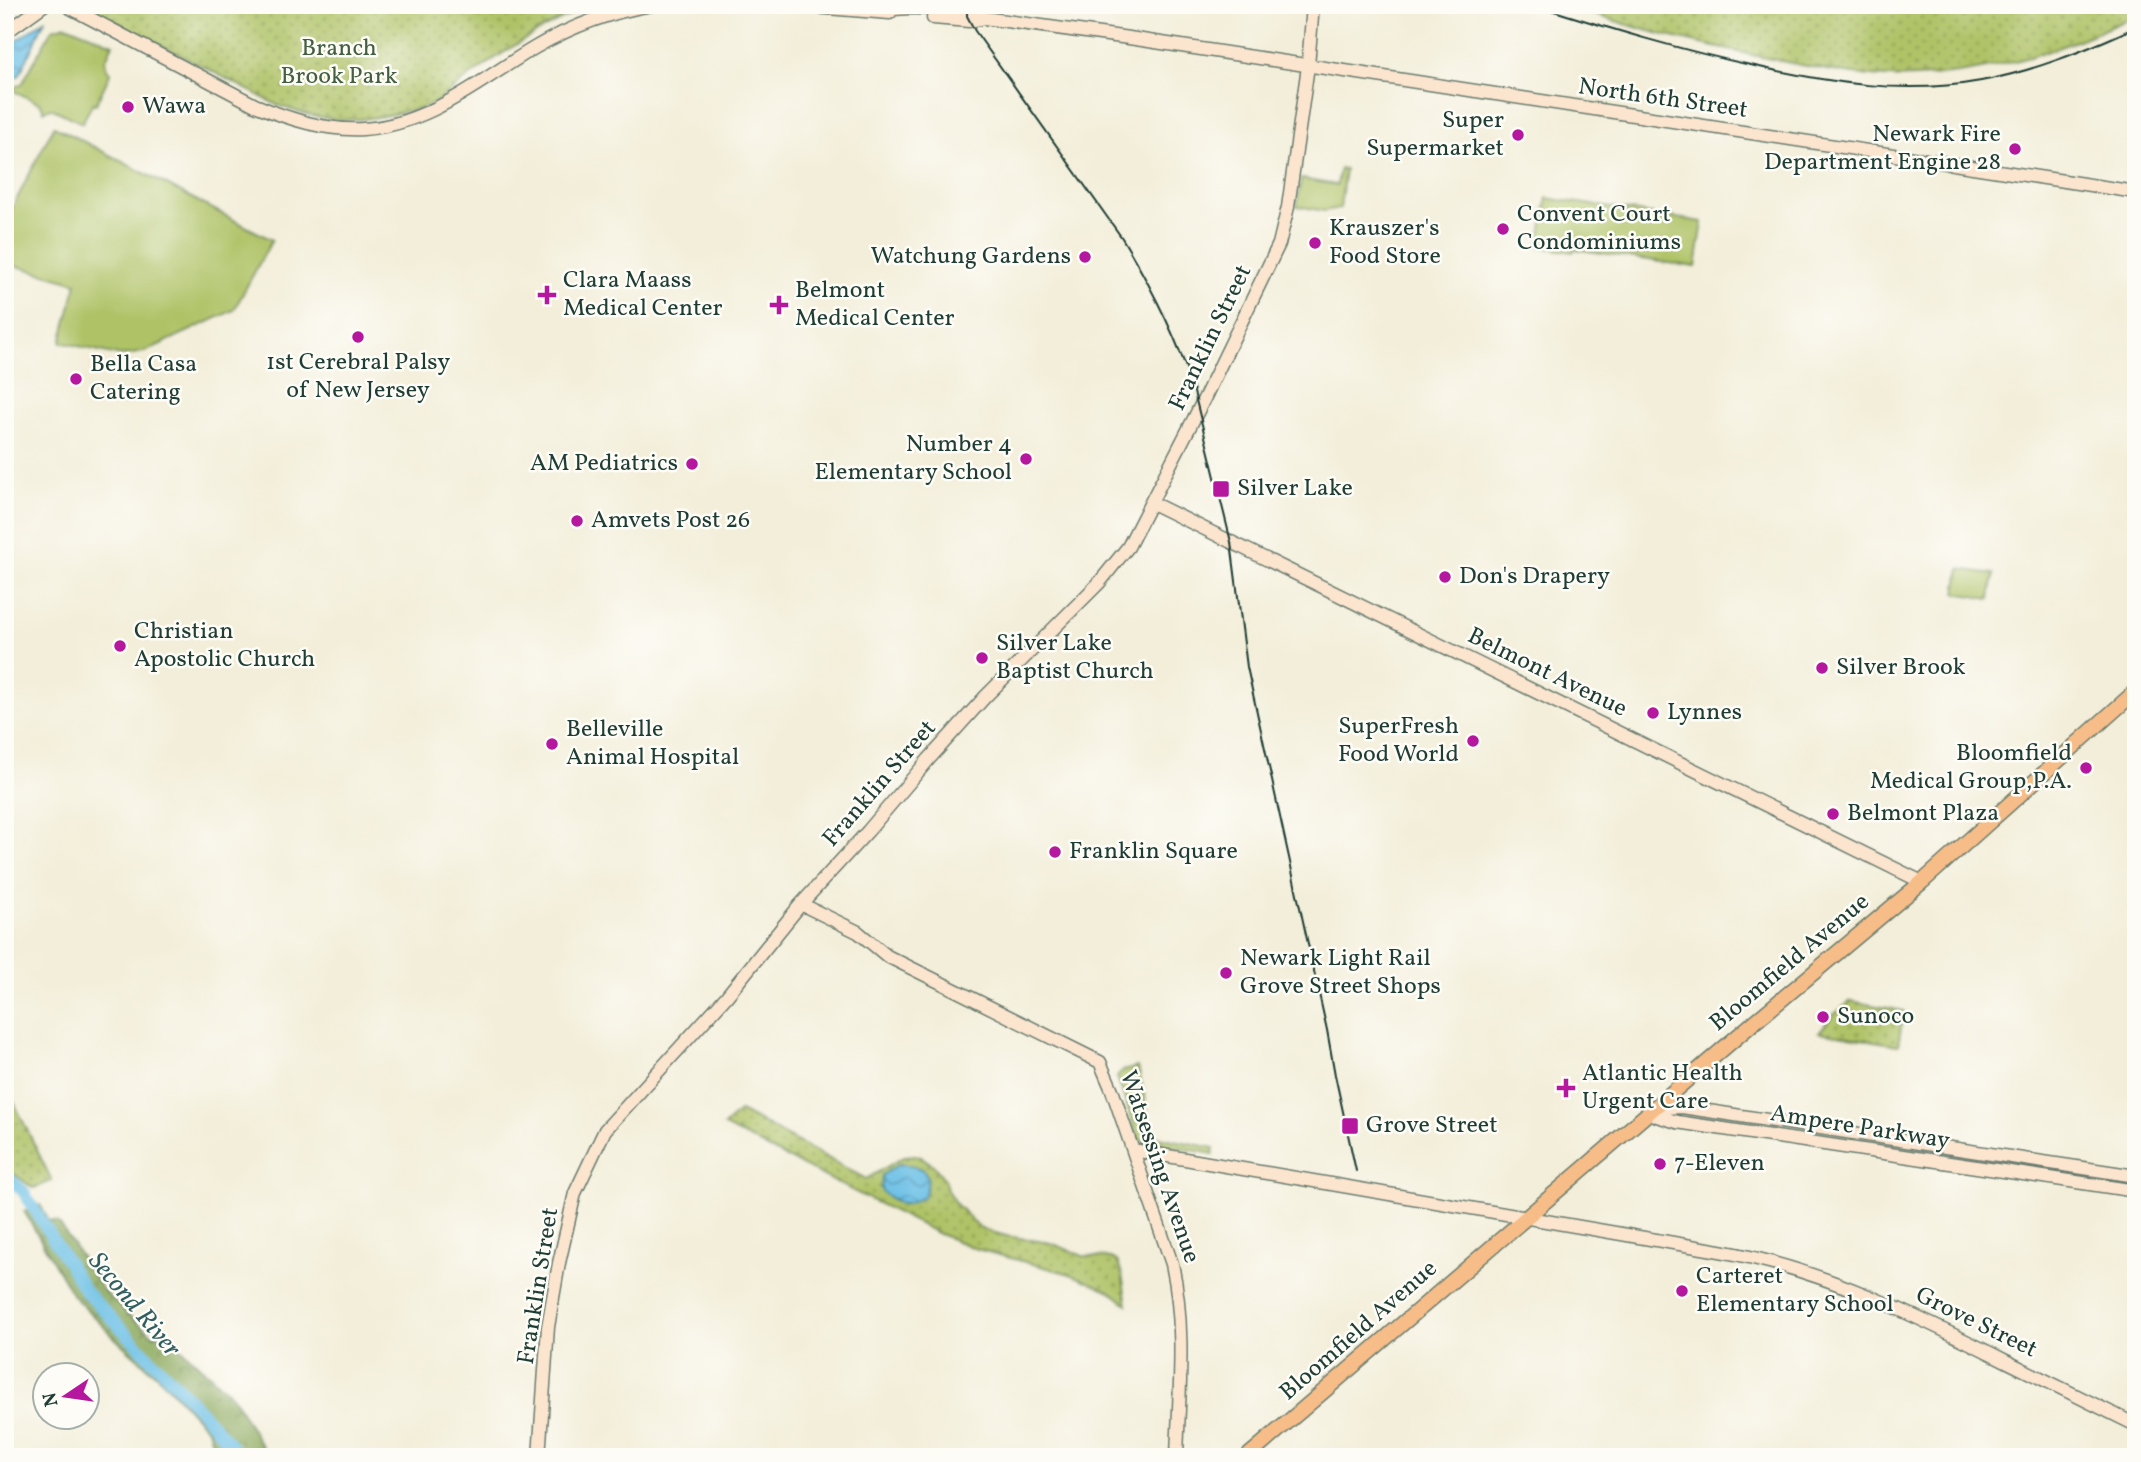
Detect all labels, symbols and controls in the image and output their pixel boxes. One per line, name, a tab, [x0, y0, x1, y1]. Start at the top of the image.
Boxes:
park label: Branch Brook Park	[280, 32, 398, 94]
street label: North 6th Street	[1576, 70, 1750, 128]
place label: Wawa	[142, 90, 206, 124]
marker: Wawa	[120, 99, 136, 115]
place label: Super Supermarket	[1366, 104, 1504, 166]
place label: Newark Fire Department Engine 28	[1764, 118, 2001, 180]
marker: Super Supermarket	[1510, 127, 1526, 143]
marker: Newark Fire Department Engine 28	[2007, 141, 2023, 157]
place label: Convent Court Condominiums	[1517, 198, 1681, 260]
place label: Krauszer's Food Store	[1329, 212, 1441, 274]
marker: Convent Court Condominiums	[1495, 221, 1511, 237]
marker: Krauszer's Food Store	[1307, 235, 1323, 251]
place label: Watchung Gardens	[870, 240, 1071, 274]
marker: Watchung Gardens	[1077, 249, 1093, 265]
street label: Franklin Street	[1161, 259, 1261, 417]
place label: Clara Maass Medical Center	[563, 264, 723, 326]
place label: Belmont Medical Center	[795, 274, 955, 336]
marker: Clara Maass Medical Center	[537, 285, 557, 305]
marker: Belmont Medical Center	[769, 295, 789, 315]
marker: 1st Cerebral Palsy of New Jersey	[350, 329, 366, 345]
place label: 1st Cerebral Palsy of New Jersey	[266, 346, 450, 408]
place label: Bella Casa Catering	[90, 348, 197, 410]
marker: Bella Casa Catering	[68, 371, 84, 387]
place label: Number 4 Elementary School	[814, 428, 1012, 490]
place label: AM Pediatrics	[530, 447, 678, 481]
marker: Number 4 Elementary School	[1018, 451, 1034, 467]
marker: AM Pediatrics	[684, 456, 700, 472]
place label: Silver Lake	[1237, 472, 1353, 506]
marker: Silver Lake	[1211, 479, 1231, 499]
place label: Amvets Post 26	[591, 504, 750, 538]
marker: Amvets Post 26	[569, 513, 585, 529]
place label: Don's Drapery	[1459, 560, 1610, 594]
marker: Don's Drapery	[1437, 569, 1453, 585]
place label: Christian Apostolic Church	[134, 615, 315, 677]
street label: Belmont Avenue	[1462, 620, 1632, 726]
place label: Silver Lake Baptist Church	[996, 627, 1154, 689]
marker: Christian Apostolic Church	[112, 638, 128, 654]
marker: Silver Lake Baptist Church	[974, 650, 990, 666]
place label: Silver Brook	[1836, 651, 1966, 685]
marker: Silver Brook	[1814, 660, 1830, 676]
place label: Lynnes	[1667, 696, 1742, 730]
marker: Lynnes	[1645, 705, 1661, 721]
place label: SuperFresh Food World	[1338, 710, 1459, 772]
place label: Belleville Animal Hospital	[566, 713, 739, 775]
street label: Franklin Street	[815, 713, 945, 855]
marker: SuperFresh Food World	[1465, 733, 1481, 749]
marker: Belleville Animal Hospital	[544, 736, 560, 752]
place label: Bloomfield Medical Group,P.A.	[1870, 737, 2072, 799]
marker: Bloomfield Medical Group,P.A.	[2078, 760, 2094, 776]
place label: Belmont Plaza	[1847, 797, 1999, 831]
marker: Belmont Plaza	[1825, 806, 1841, 822]
place label: Franklin Square	[1069, 835, 1238, 869]
marker: Franklin Square	[1047, 844, 1063, 860]
street label: Bloomfield Avenue	[1703, 886, 1877, 1040]
place label: Newark Light Rail Grove Street Shops	[1240, 942, 1441, 1004]
marker: Newark Light Rail Grove Street Shops	[1218, 965, 1234, 981]
place label: Sunoco	[1837, 1000, 1914, 1034]
marker: Sunoco	[1815, 1009, 1831, 1025]
place label: Atlantic Health Urgent Care	[1582, 1057, 1743, 1119]
street label: Watsessing Avenue	[1110, 1066, 1208, 1268]
marker: Atlantic Health Urgent Care	[1556, 1078, 1576, 1098]
street label: Ampere Parkway	[1768, 1097, 1952, 1159]
place label: Grove Street	[1366, 1109, 1498, 1143]
marker: Grove Street	[1340, 1116, 1360, 1136]
place label: 7-Eleven	[1674, 1147, 1765, 1181]
marker: 7-Eleven	[1652, 1156, 1668, 1172]
street label: Franklin Street	[510, 1205, 568, 1367]
water label: Second River	[79, 1245, 189, 1366]
street label: Bloomfield Avenue	[1273, 1253, 1445, 1409]
place label: Carteret Elementary School	[1696, 1260, 1894, 1322]
street label: Grove Street	[1909, 1279, 2043, 1367]
marker: Carteret Elementary School	[1674, 1283, 1690, 1299]
north arrow	[32, 1360, 102, 1430]
text: N	[37, 1390, 66, 1409]

